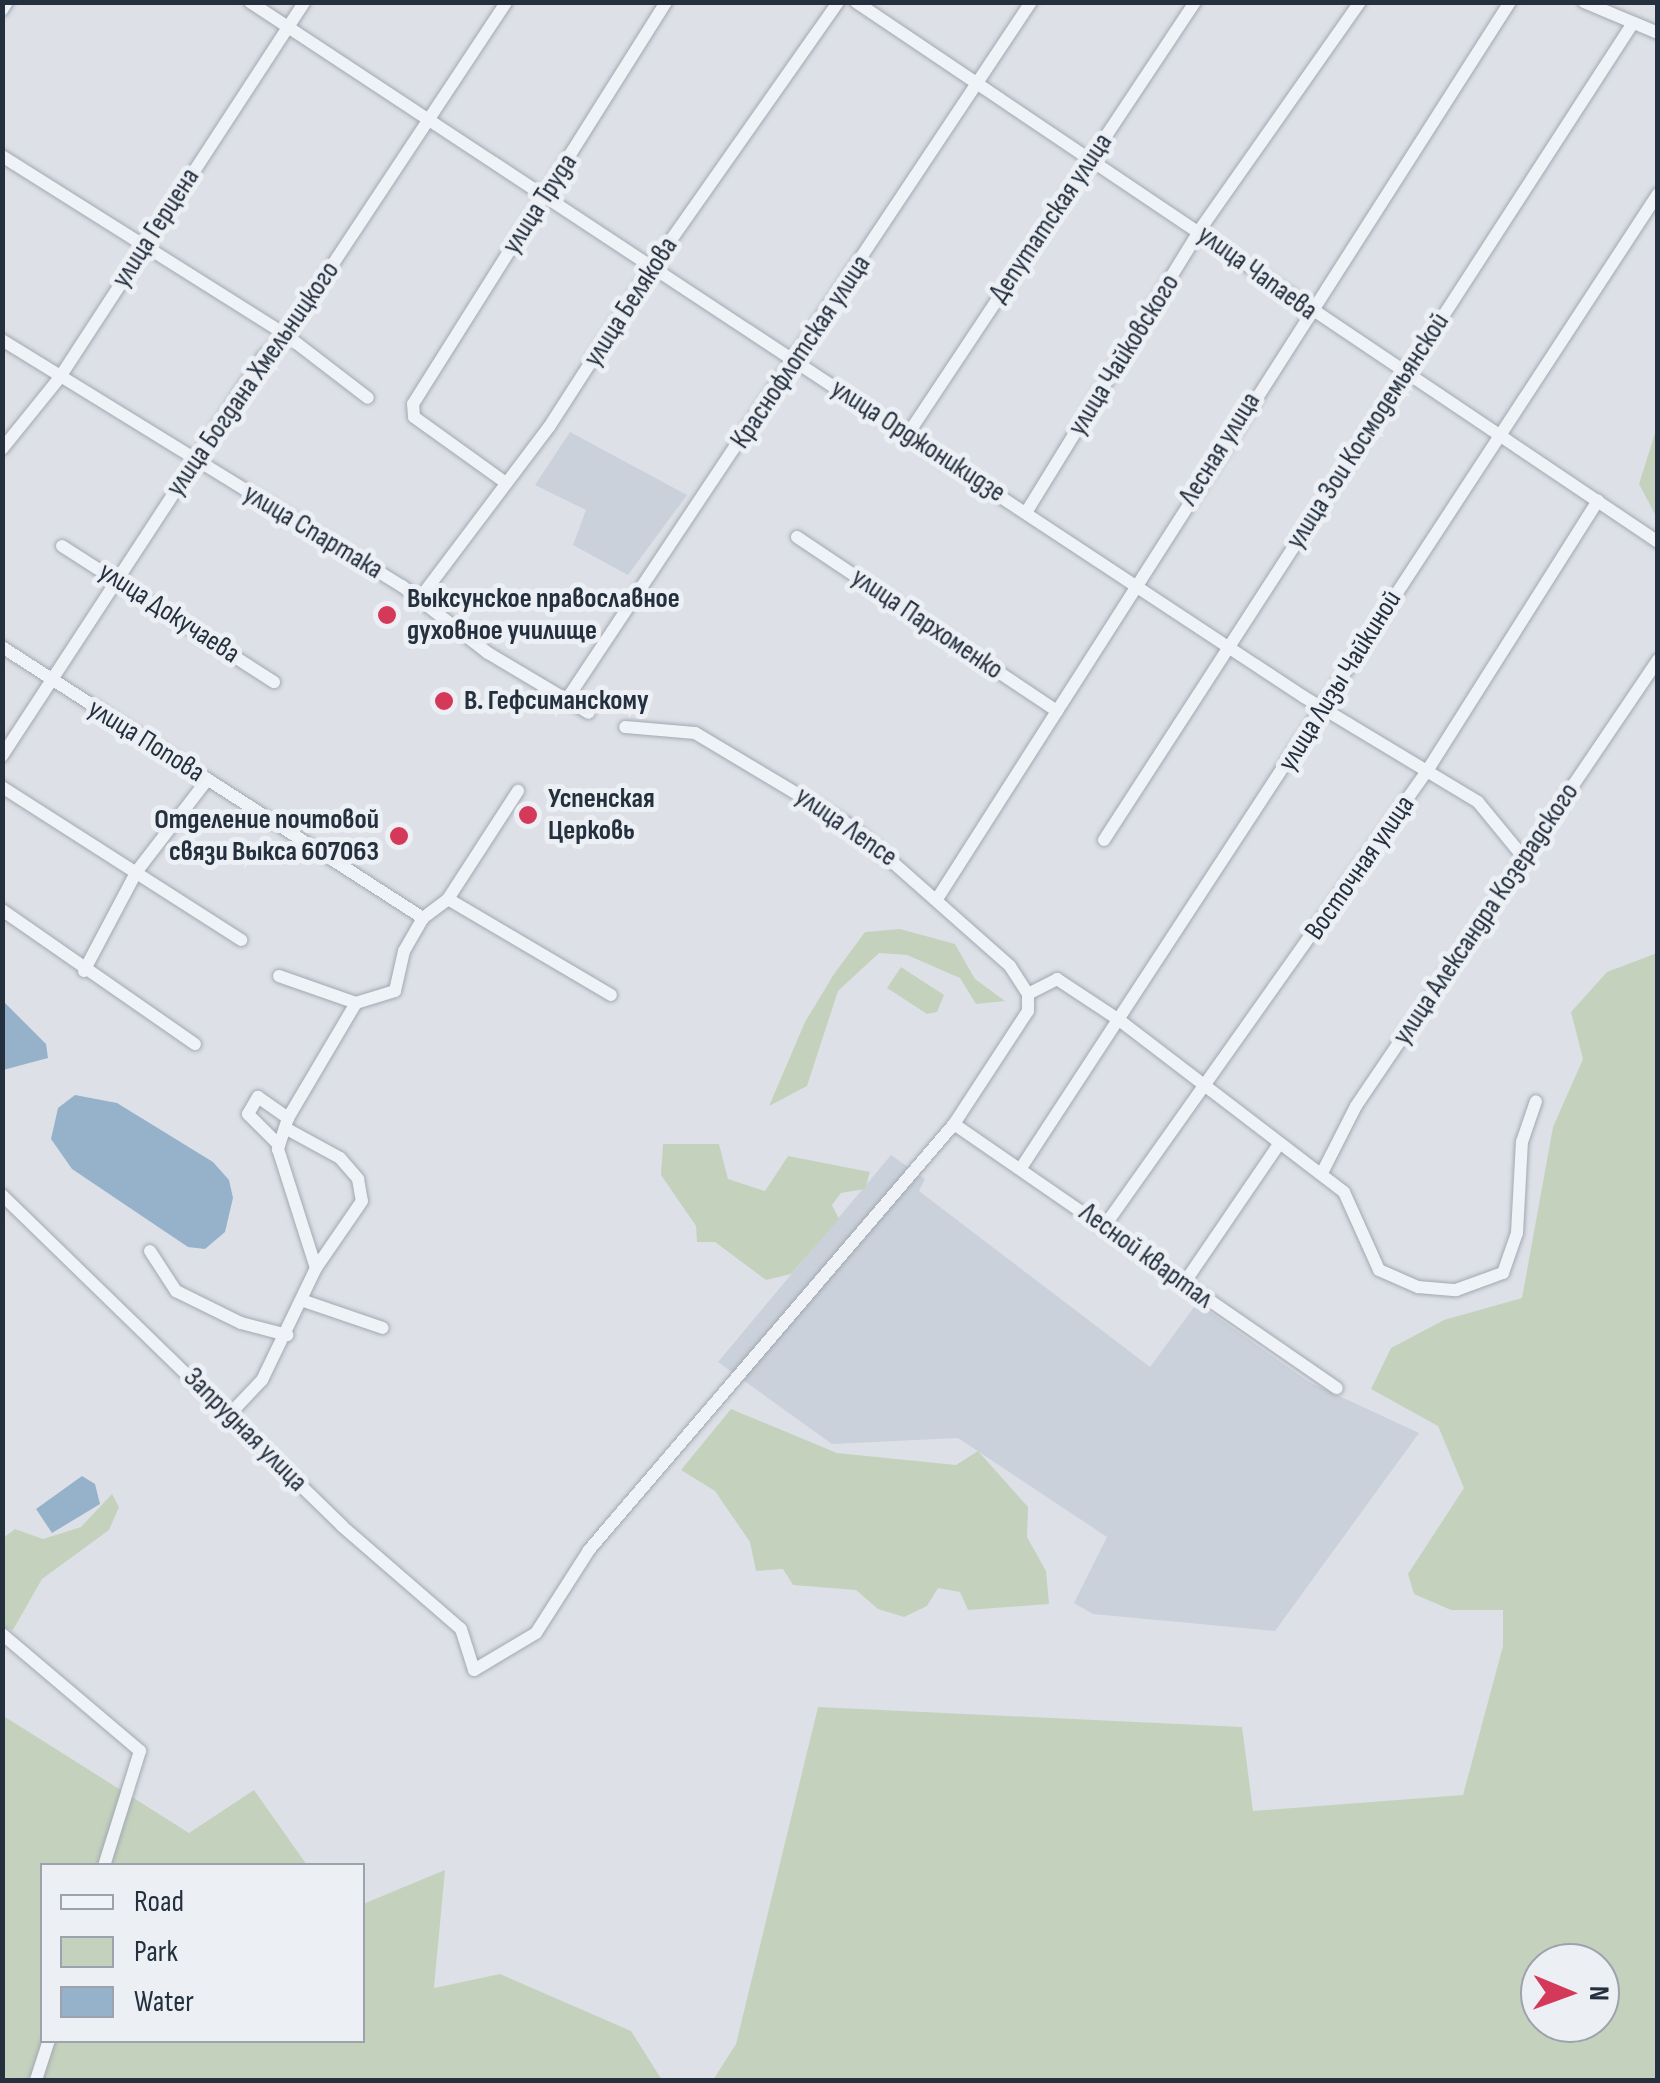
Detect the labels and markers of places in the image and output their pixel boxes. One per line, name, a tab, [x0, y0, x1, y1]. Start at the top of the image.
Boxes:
place label: Выксунское православное духовное училище	[407, 582, 680, 648]
marker: Выксунское православное духовное училище	[376, 604, 398, 626]
place label: В. Гефсиманскому	[464, 684, 649, 718]
marker: В. Гефсиманскому	[433, 690, 455, 712]
place label: Успенская Церковь	[548, 782, 655, 848]
place label: Отделение почтовой связи Выкса 607063	[154, 803, 379, 869]
marker: Успенская Церковь	[517, 804, 539, 826]
marker: Отделение почтовой связи Выкса 607063	[388, 825, 410, 847]

